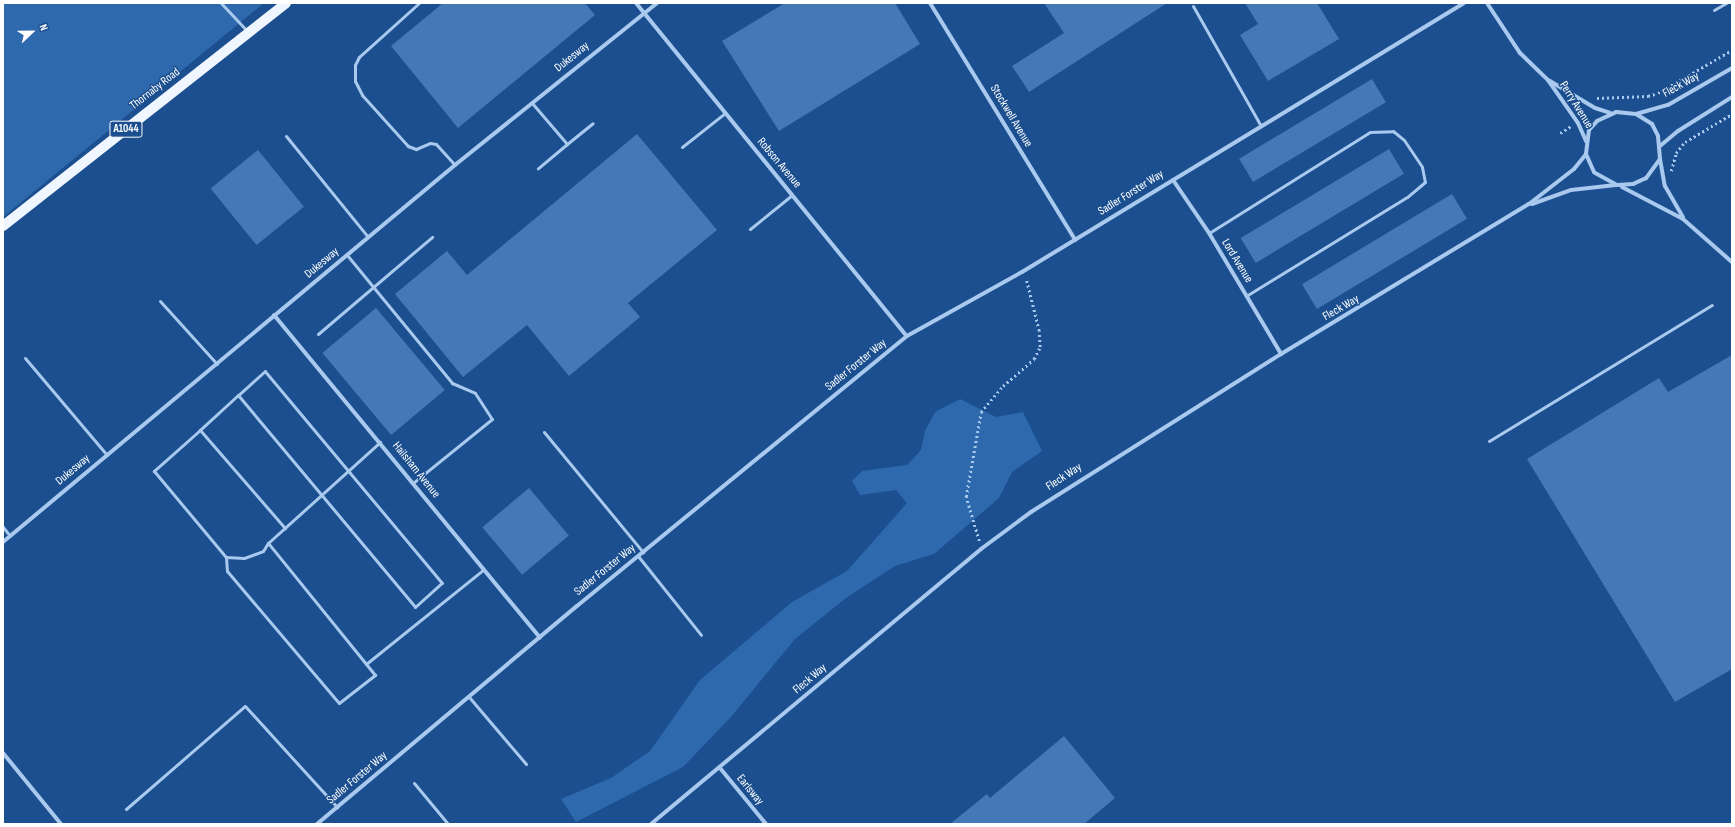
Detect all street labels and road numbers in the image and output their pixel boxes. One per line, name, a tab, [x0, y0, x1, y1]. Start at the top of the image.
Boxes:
street label: Dukesway	[552, 39, 592, 75]
street label: Thornaby Road	[127, 65, 183, 113]
street label: Fleck Way	[1660, 69, 1702, 101]
street label: Perry Avenue	[1556, 79, 1596, 131]
street label: Stockwell Avenue	[987, 82, 1035, 150]
road number: A1044	[109, 120, 143, 138]
street label: Robson Avenue	[754, 135, 804, 191]
street label: Sadler Forster Way	[1096, 167, 1166, 219]
street label: Lord Avenue	[1218, 236, 1256, 286]
street label: Dukesway	[302, 245, 342, 281]
street label: Fleck Way	[1320, 292, 1362, 324]
street label: Sadler Forster Way	[823, 336, 889, 394]
street label: Hailsham Avenue	[389, 439, 443, 501]
street label: Dukesway	[53, 452, 93, 488]
street label: Fleck Way	[1043, 460, 1085, 494]
street label: Sadler Forster Way	[572, 541, 638, 599]
street label: Fleck Way	[790, 661, 830, 697]
street label: Sadler Forster Way	[324, 749, 390, 807]
street label: Earlsway	[733, 772, 767, 808]

